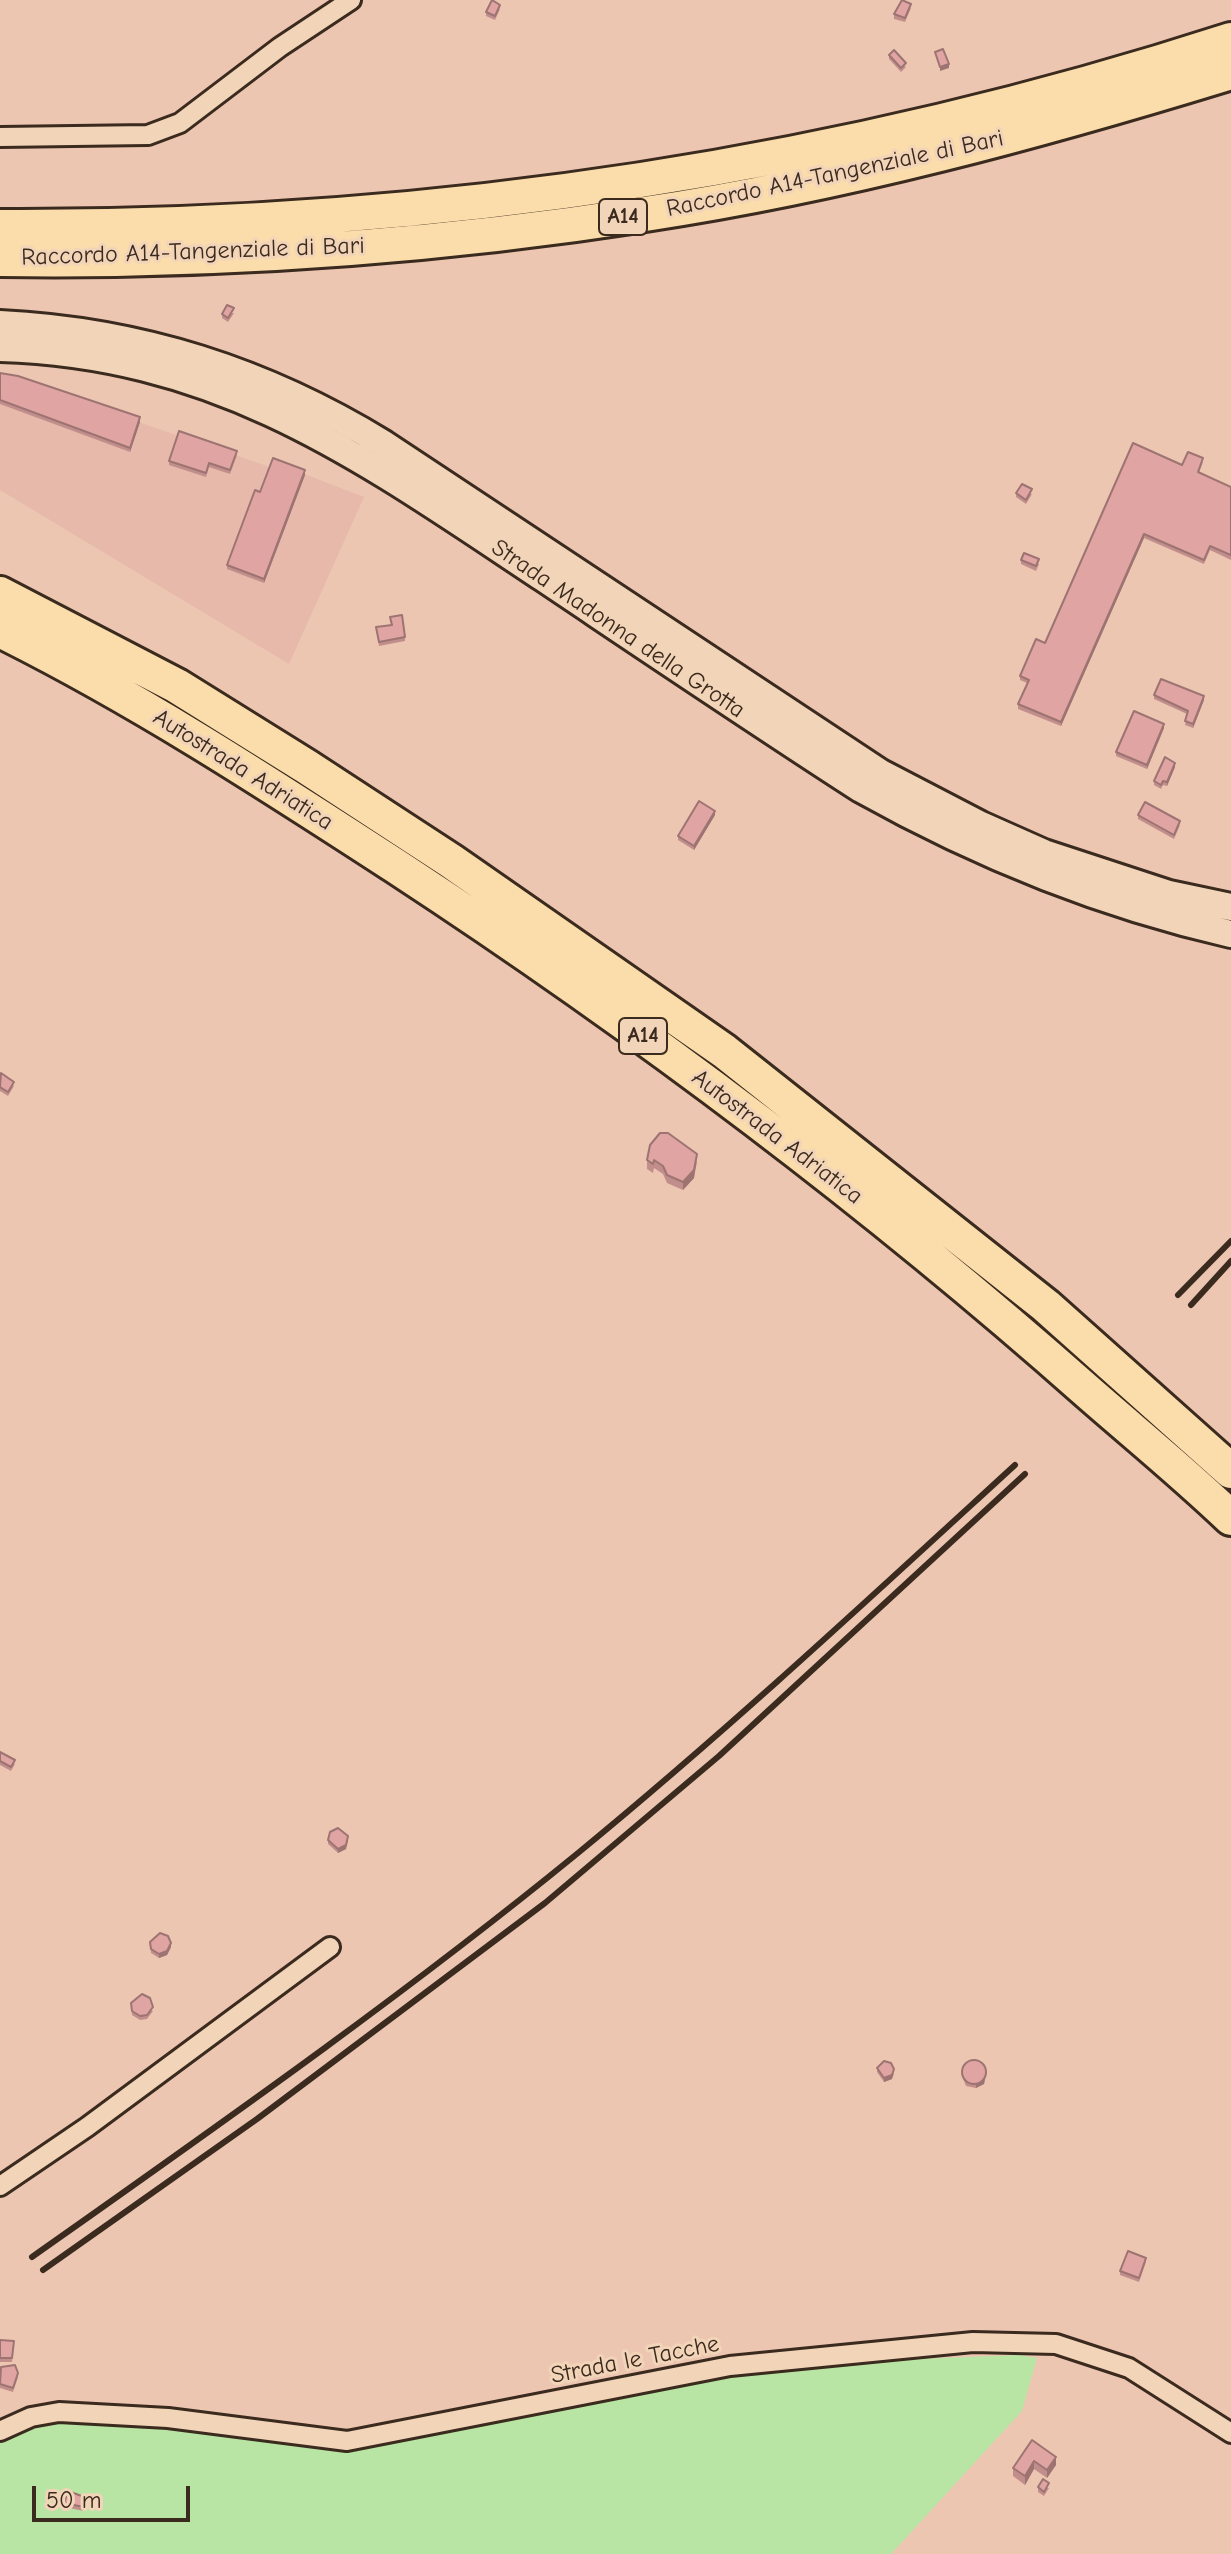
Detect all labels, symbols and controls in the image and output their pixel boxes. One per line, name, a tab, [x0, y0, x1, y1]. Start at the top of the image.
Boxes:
street label: Raccordo A14-Tangenziale di Bari	[664, 124, 1006, 224]
road number: A14	[599, 199, 647, 235]
street label: Raccordo A14-Tangenziale di Bari	[21, 232, 365, 272]
street label: Strada Madonna della Grotta	[486, 533, 750, 725]
street label: Autostrada Adriatica	[148, 703, 338, 837]
road number: A14	[619, 1018, 667, 1054]
street label: Autostrada Adriatica	[686, 1063, 868, 1211]
street label: Strada le Tacche	[548, 2330, 722, 2390]
scale bar	[36, 2470, 194, 2520]
text: 50 m	[46, 2486, 102, 2514]

